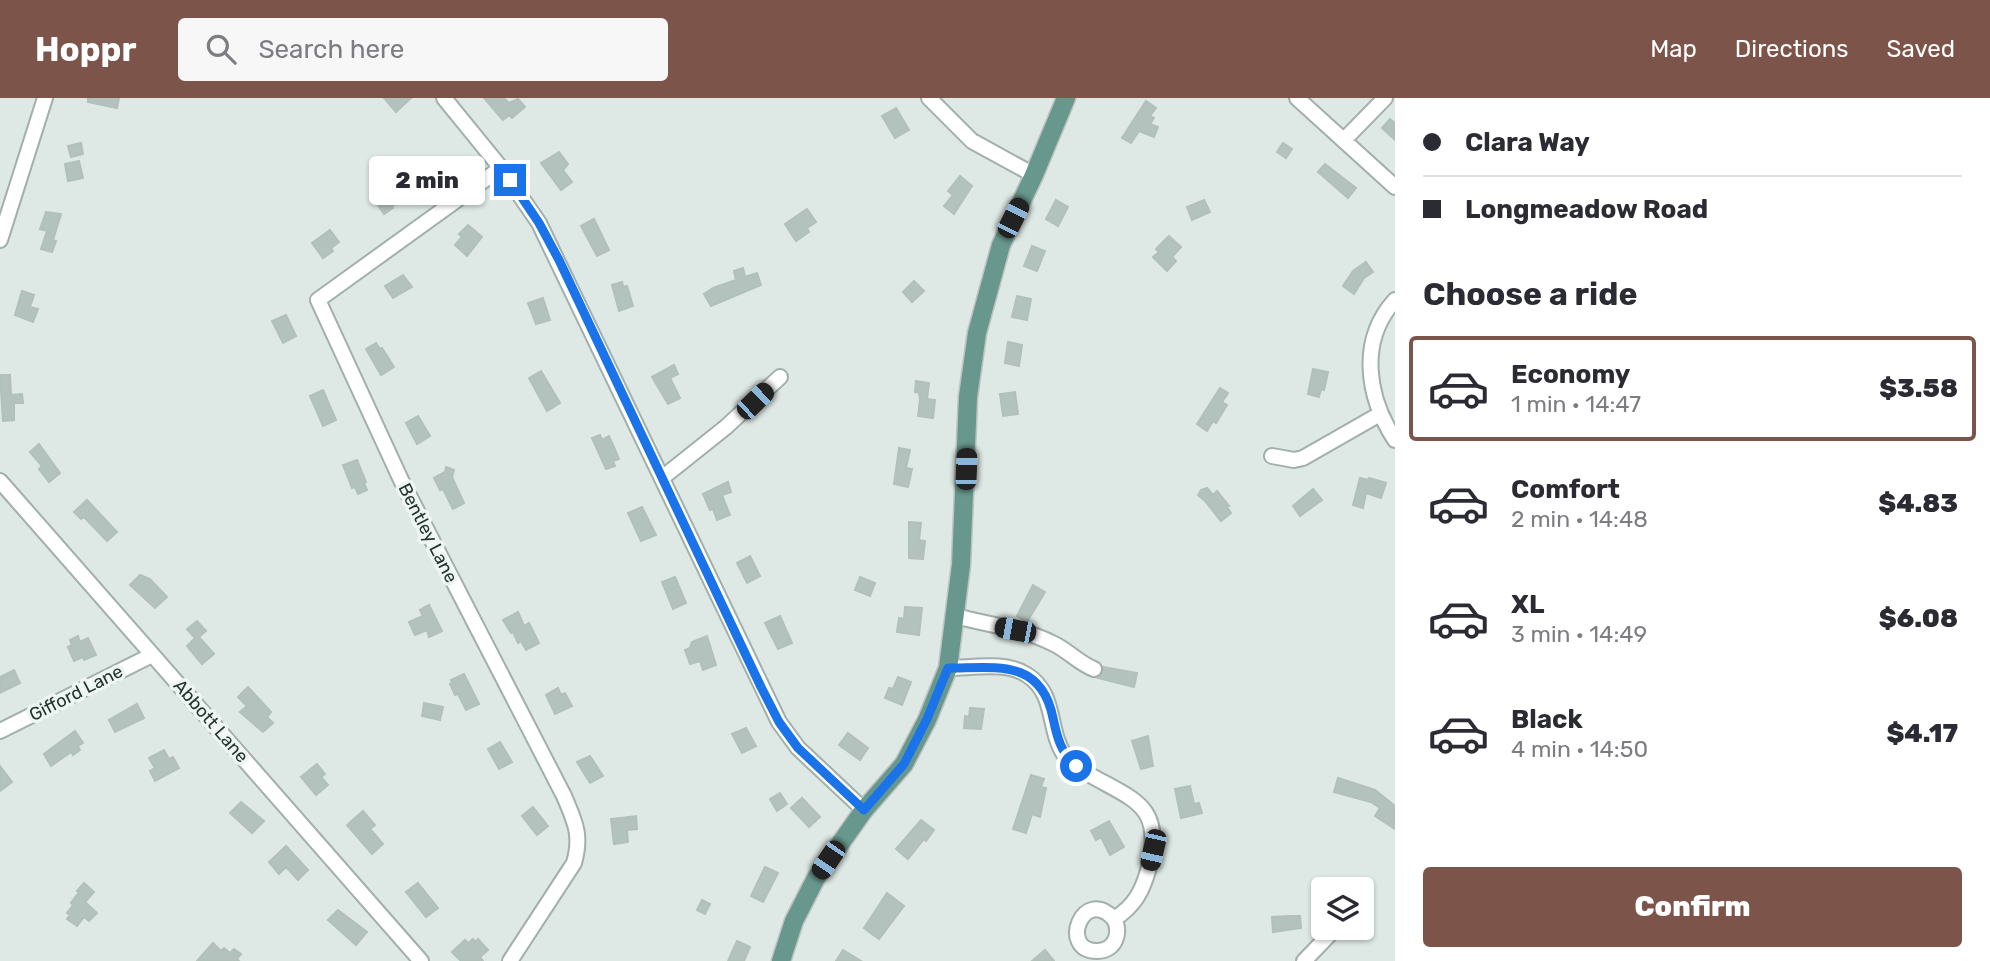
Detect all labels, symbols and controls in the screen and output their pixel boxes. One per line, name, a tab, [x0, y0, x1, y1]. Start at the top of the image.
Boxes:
search box	[178, 18, 668, 81]
text: Hoppr	[35, 30, 136, 69]
icon: search	[202, 30, 240, 68]
text: Search here	[258, 34, 404, 65]
text: Map	[1650, 35, 1697, 63]
text: Directions	[1735, 35, 1848, 63]
text: Saved	[1886, 35, 1955, 63]
text: Clara Way	[1465, 127, 1590, 158]
callout: 2 min	[370, 155, 486, 204]
route end	[494, 164, 526, 196]
text: 2 min	[395, 166, 459, 194]
text: Longmeadow Road	[1465, 194, 1708, 225]
car	[995, 195, 1032, 241]
text: Choose a ride	[1423, 275, 1637, 313]
icon: car	[1427, 357, 1490, 420]
text: Economy	[1511, 359, 1630, 390]
text: $3.58	[1879, 373, 1958, 404]
car	[733, 379, 778, 423]
text: 1 min · 14:47	[1511, 390, 1641, 418]
car	[955, 448, 978, 490]
icon: car	[1427, 472, 1490, 535]
text: Comfort	[1511, 474, 1620, 505]
street label: Bentley Lane	[393, 479, 463, 587]
text: $4.83	[1878, 488, 1958, 519]
text: 2 min · 14:48	[1511, 505, 1648, 533]
icon: car	[1427, 587, 1490, 650]
text: XL	[1511, 589, 1544, 620]
text: $6.08	[1879, 603, 1958, 634]
car	[993, 616, 1038, 644]
text: 3 min · 14:49	[1511, 620, 1647, 648]
street label: Gifford Lane	[26, 660, 126, 726]
street label: Abbott Lane	[169, 675, 253, 767]
icon: car	[1427, 702, 1490, 765]
text: Black	[1511, 704, 1583, 735]
text: $4.17	[1886, 718, 1958, 749]
text: 4 min · 14:50	[1511, 735, 1648, 763]
route start	[1060, 750, 1092, 782]
car	[1139, 827, 1168, 873]
car	[808, 837, 849, 883]
button: Confirm	[1423, 867, 1962, 947]
map controls	[1311, 877, 1374, 940]
button: layers	[1311, 877, 1374, 940]

